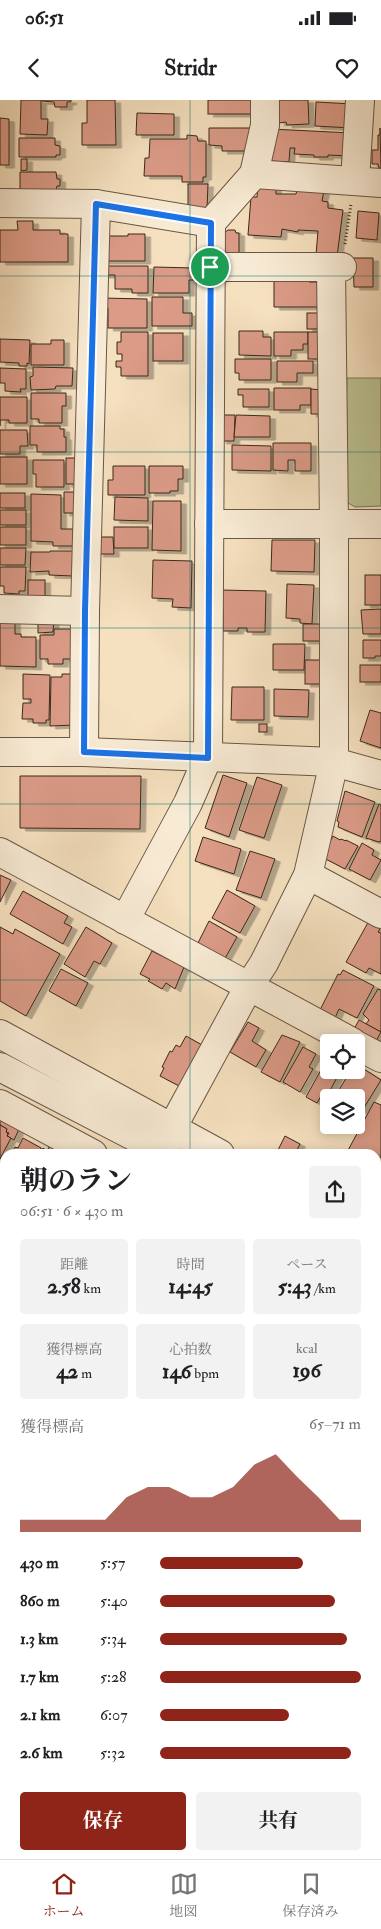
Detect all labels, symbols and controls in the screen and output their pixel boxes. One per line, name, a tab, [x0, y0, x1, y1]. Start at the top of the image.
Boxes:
text: 06:51	[25, 6, 64, 30]
icon: back	[20, 54, 48, 82]
text: Stridr	[164, 54, 217, 82]
icon: heart	[333, 54, 361, 82]
pin	[189, 246, 231, 288]
icon: arrive	[196, 253, 224, 281]
map controls	[320, 1034, 365, 1134]
button: locate	[320, 1034, 365, 1079]
button: layers	[320, 1089, 365, 1134]
text: 朝のラン	[20, 1164, 132, 1199]
button: share	[309, 1166, 361, 1218]
text: 06:51 · 6 × 430 m	[20, 1201, 123, 1221]
text: 距離	[60, 1256, 88, 1273]
text: 時間	[176, 1256, 204, 1273]
text: ペース	[286, 1256, 327, 1273]
text: 2.58	[47, 1273, 81, 1300]
text: 14:45	[168, 1273, 213, 1300]
text: 5:43	[278, 1273, 312, 1300]
text: km	[81, 1280, 101, 1297]
text: /km	[312, 1280, 336, 1297]
text: kcal	[296, 1340, 318, 1357]
text: 獲得標高	[46, 1341, 102, 1358]
text: 心拍数	[169, 1341, 211, 1358]
text: 196	[292, 1357, 321, 1384]
text: 42	[56, 1358, 78, 1385]
text: 146	[162, 1358, 191, 1385]
text: m	[78, 1365, 92, 1382]
text: bpm	[191, 1365, 219, 1382]
text: 65–71 m	[309, 1414, 361, 1434]
text: 獲得標高	[20, 1417, 84, 1437]
text: 430 m	[20, 1553, 59, 1573]
text: 5:57	[100, 1553, 125, 1573]
text: 860 m	[20, 1591, 60, 1611]
text: 5:40	[100, 1591, 128, 1611]
text: 1.3 km	[20, 1629, 58, 1649]
text: 5:34	[100, 1629, 126, 1649]
text: 1.7 km	[20, 1667, 59, 1687]
text: 5:28	[100, 1667, 127, 1687]
text: 2.1 km	[20, 1705, 60, 1725]
text: 6:07	[100, 1705, 128, 1725]
text: 2.6 km	[20, 1743, 63, 1763]
text: 5:32	[100, 1743, 125, 1763]
button: 保存	[20, 1792, 186, 1850]
button: 共有	[196, 1792, 361, 1850]
tab: ホーム	[43, 1870, 85, 1920]
tab: 地図	[170, 1870, 198, 1920]
tab: 保存済み	[283, 1870, 339, 1920]

